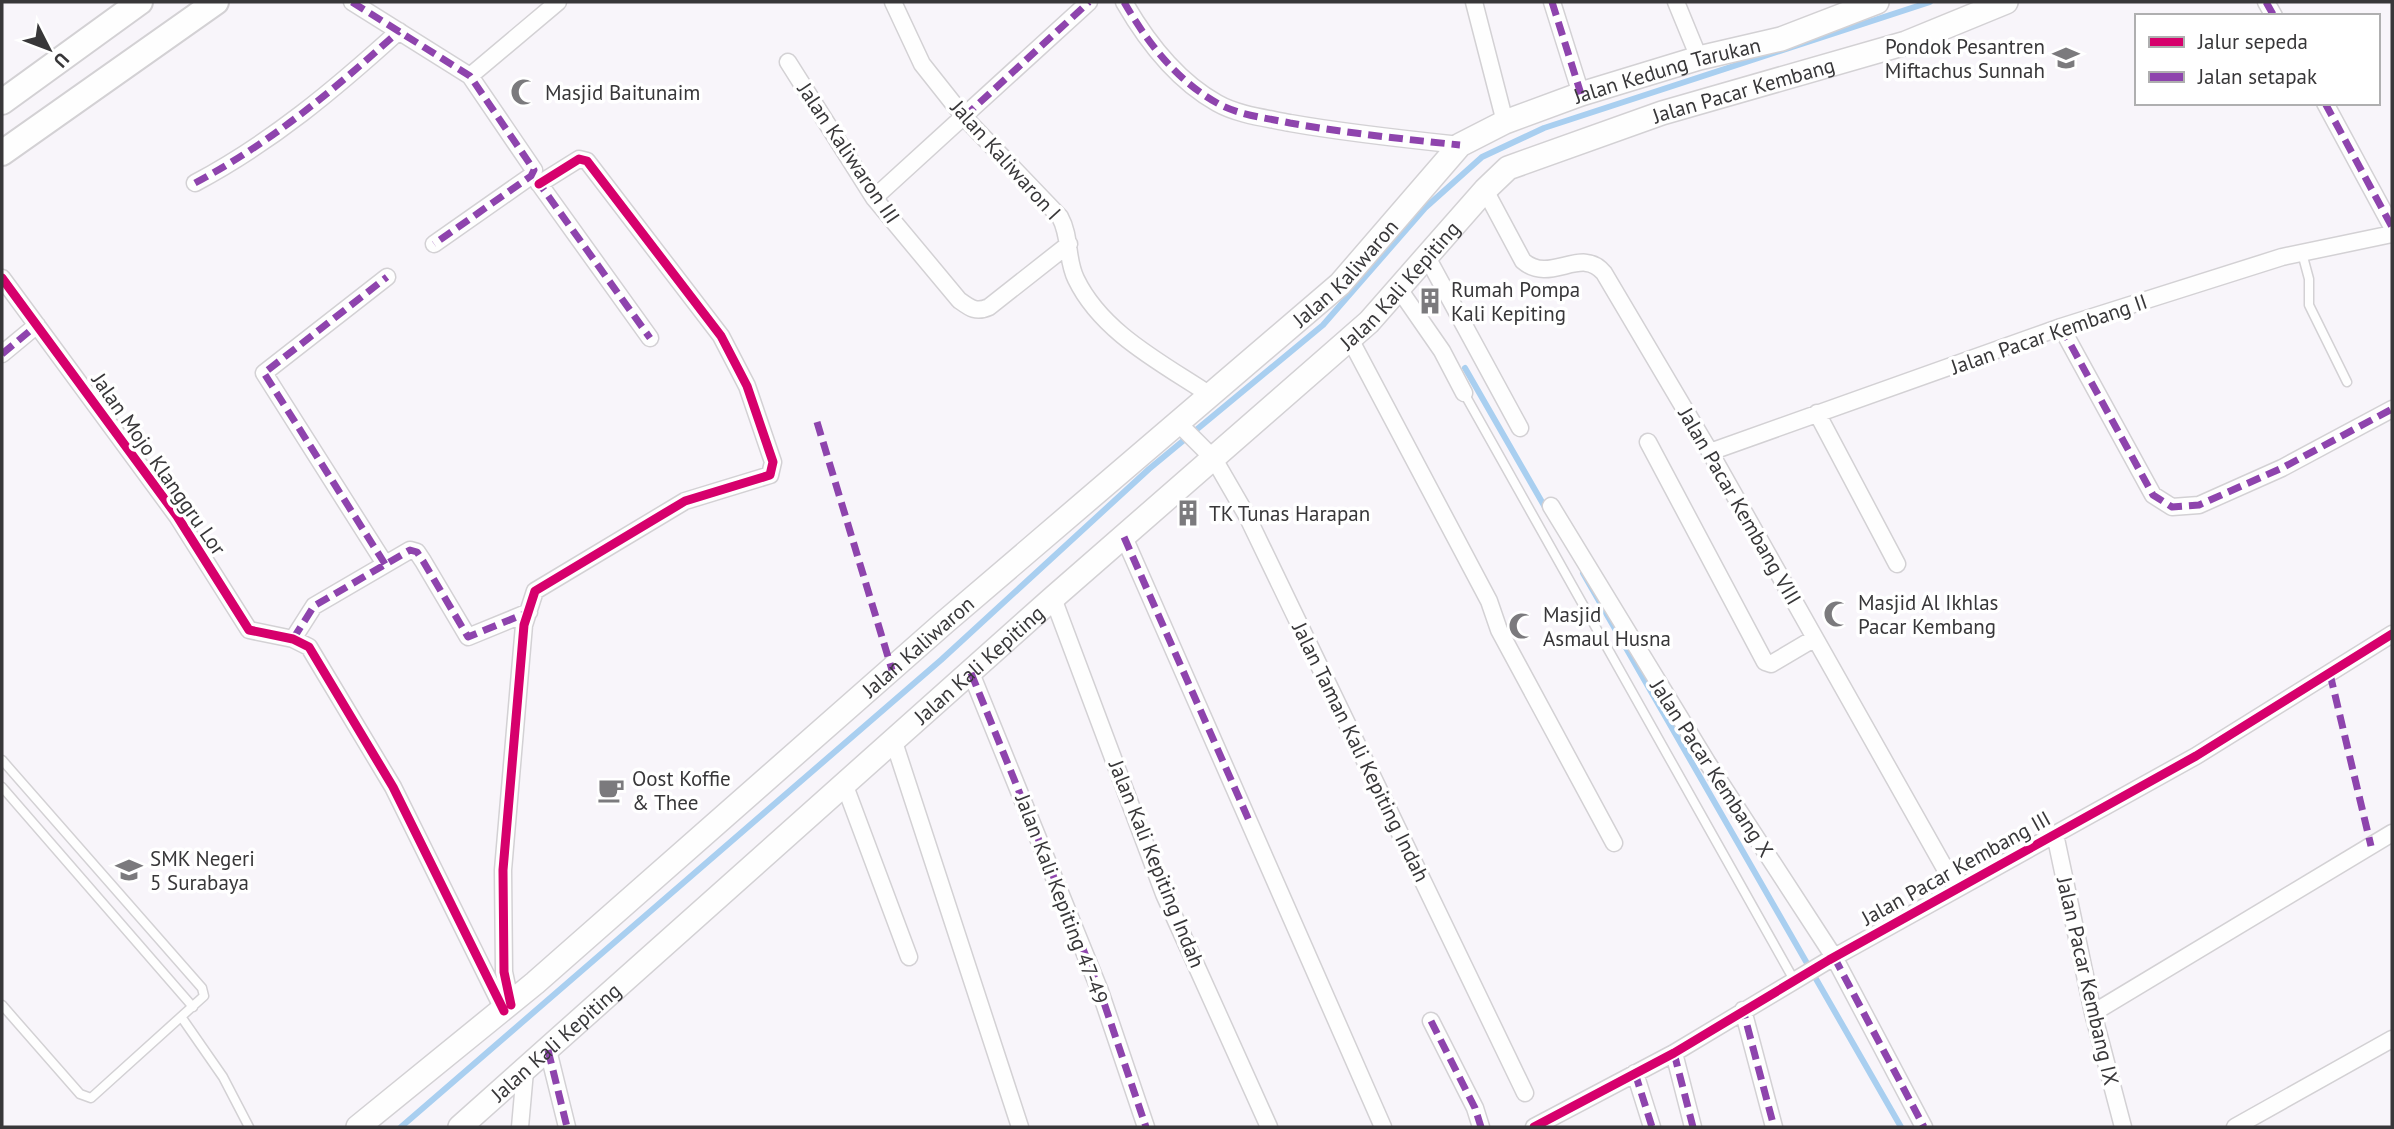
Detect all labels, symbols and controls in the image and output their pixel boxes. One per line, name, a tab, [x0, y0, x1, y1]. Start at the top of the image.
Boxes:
north arrow	[14, 14, 84, 84]
legend	[2135, 14, 2380, 105]
text: Jalur sepeda	[2197, 28, 2308, 55]
street label: Jalan Kedung Tarukan	[1569, 31, 1763, 110]
place label: Pondok Pesantren Miftachus Sunnah	[1885, 33, 2045, 84]
school or university icon: Pondok Pesantren Miftachus Sunnah	[2051, 43, 2081, 73]
text: U	[49, 48, 75, 73]
street label: Jalan Pacar Kembang	[1648, 51, 1838, 129]
text: Jalan setapak	[2197, 63, 2317, 90]
mosque icon: Masjid Baitunaim	[509, 77, 539, 107]
street label: Jalan Kaliwaron III	[791, 77, 906, 229]
place label: Masjid Baitunaim	[545, 79, 700, 106]
street label: Jalan Kaliwaron I	[944, 94, 1067, 226]
street label: Jalan Kaliwaron	[1286, 213, 1404, 333]
street label: Jalan Kali Kepiting	[1333, 215, 1465, 356]
place label: Rumah Pompa Kali Kepiting	[1451, 276, 1580, 327]
building icon: Rumah Pompa Kali Kepiting	[1415, 286, 1445, 316]
street label: Jalan Pacar Kembang II	[1946, 288, 2151, 381]
street label: Jalan Mojo Klanggru Lor	[85, 367, 232, 560]
street label: Jalan Pacar Kembang VIII	[1672, 402, 1808, 610]
building icon: TK Tunas Harapan	[1173, 498, 1203, 528]
place label: TK Tunas Harapan	[1209, 500, 1370, 527]
place label: Masjid Al Ikhlas Pacar Kembang	[1858, 589, 1998, 640]
street label: Jalan Kaliwaron	[855, 590, 979, 703]
street label: Jalan Kali Kepiting	[907, 599, 1049, 730]
mosque icon: Masjid Al Ikhlas Pacar Kembang	[1822, 599, 1852, 629]
place label: Masjid Asmaul Husna	[1543, 601, 1671, 652]
mosque icon: Masjid Asmaul Husna	[1507, 611, 1537, 641]
street label: Jalan Taman Kali Kepiting Indah	[1286, 617, 1436, 886]
street label: Jalan Pacar Kembang X	[1644, 673, 1779, 862]
street label: Jalan Kali Kepiting Indah	[1103, 755, 1211, 972]
place label: Oost Koffie & Thee	[632, 765, 731, 816]
cafe icon: Oost Koffie & Thee	[596, 775, 626, 805]
street label: Jalan Kali Kepiting 47-49	[1009, 789, 1115, 1008]
street label: Jalan Pacar Kembang III	[1856, 805, 2055, 932]
place label: SMK Negeri 5 Surabaya	[150, 845, 255, 896]
school or university icon: SMK Negeri 5 Surabaya	[114, 855, 144, 885]
street label: Jalan Pacar Kembang IX	[2051, 873, 2125, 1088]
street label: Jalan Kali Kepiting	[484, 977, 626, 1108]

